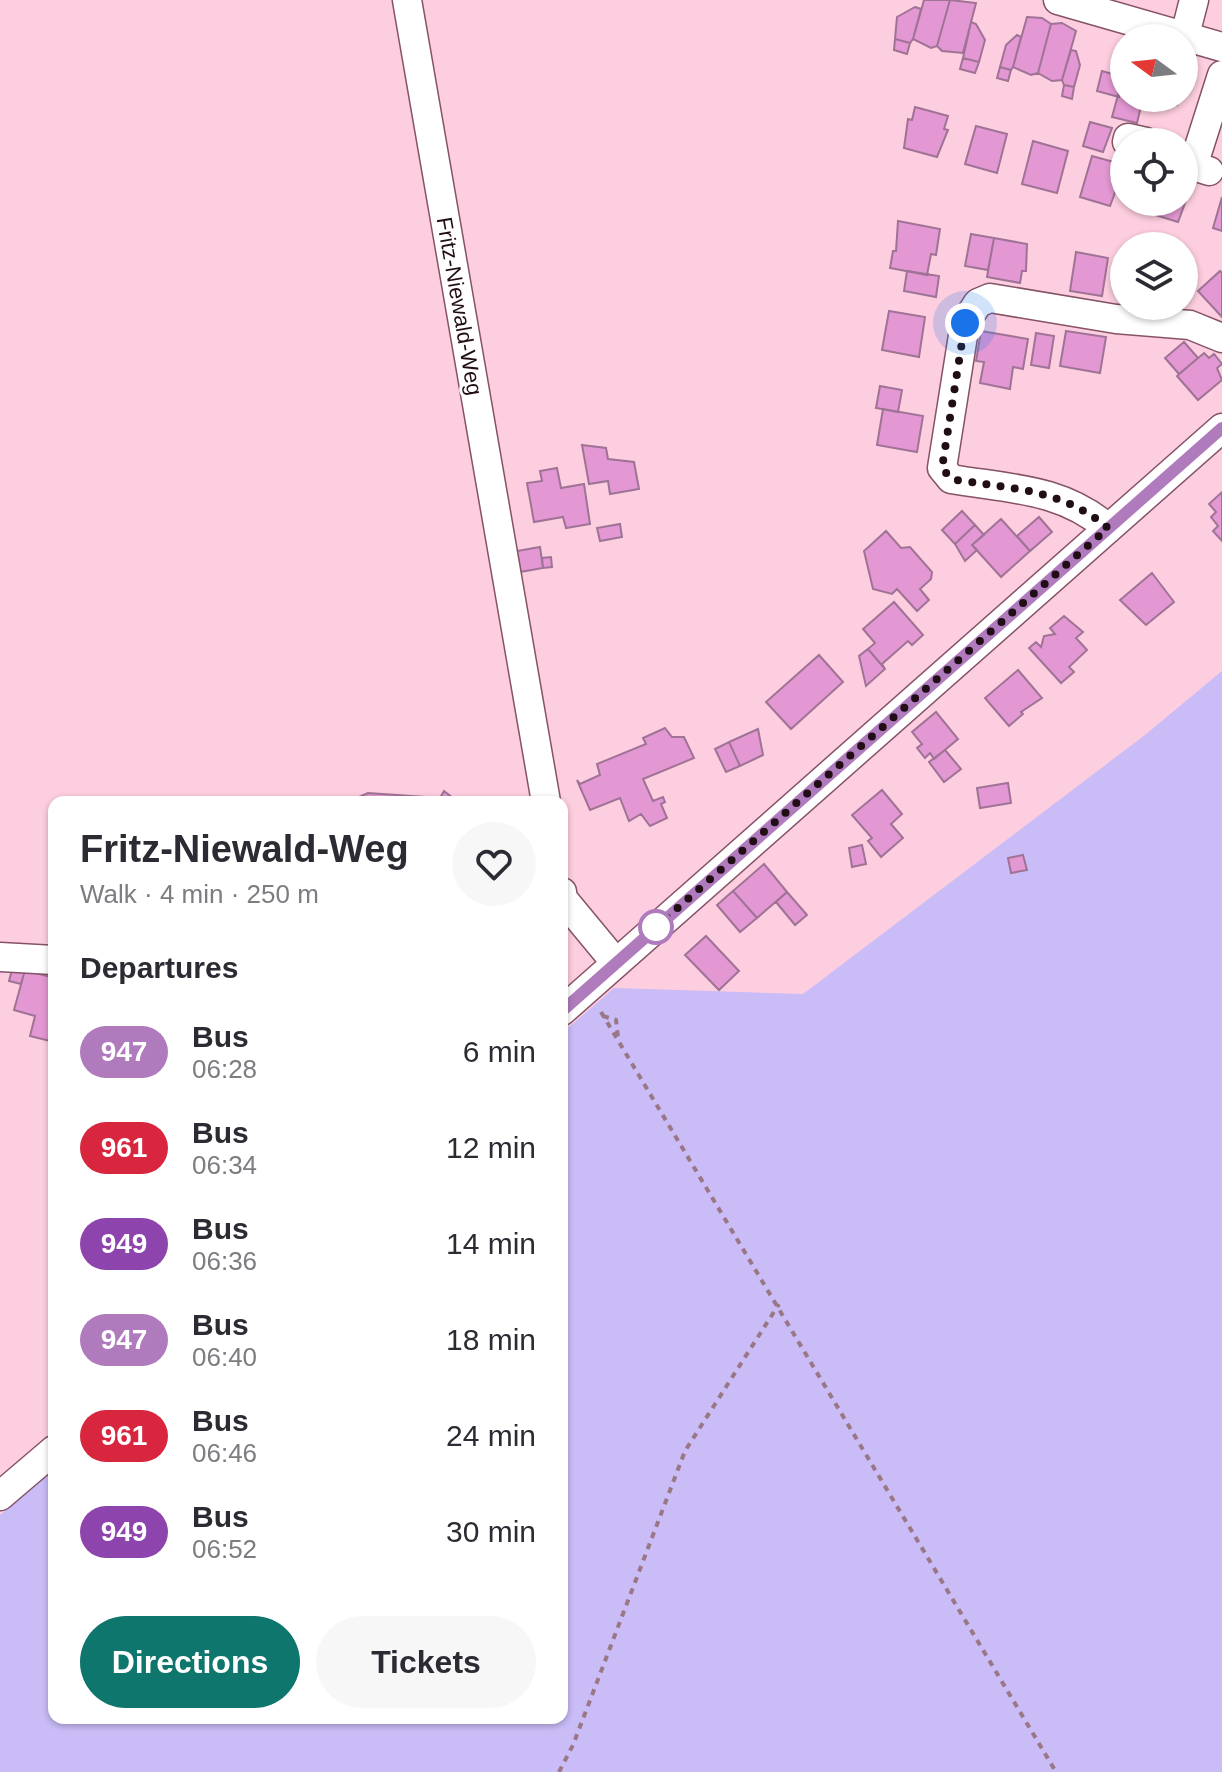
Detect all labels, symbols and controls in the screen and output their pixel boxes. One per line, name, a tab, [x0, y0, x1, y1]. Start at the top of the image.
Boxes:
north arrow	[1110, 24, 1198, 112]
map controls	[1110, 24, 1198, 320]
button: locate	[1110, 128, 1198, 216]
street label: Fritz-Niewald-Weg	[432, 215, 487, 397]
button: layers	[1110, 232, 1198, 320]
your location	[945, 303, 985, 343]
button: heart	[452, 822, 536, 906]
text: Fritz-Niewald-Weg	[80, 828, 409, 870]
text: Walk · 4 min · 250 m	[80, 879, 319, 909]
unlabelled marker	[639, 910, 673, 944]
text: Departures	[80, 951, 238, 984]
text: Bus	[192, 1020, 249, 1053]
text: 6 min	[463, 1035, 536, 1068]
text: 947	[101, 1036, 147, 1067]
text: 06:28	[192, 1054, 257, 1084]
text: Bus	[192, 1116, 249, 1149]
text: 12 min	[446, 1131, 536, 1164]
text: 961	[101, 1132, 147, 1163]
text: 06:34	[192, 1150, 257, 1180]
text: Bus	[192, 1212, 249, 1245]
text: 14 min	[446, 1227, 536, 1260]
text: 949	[101, 1228, 147, 1259]
text: 06:36	[192, 1246, 257, 1276]
text: Bus	[192, 1308, 249, 1341]
text: 18 min	[446, 1323, 536, 1356]
text: 947	[101, 1324, 147, 1355]
text: 06:40	[192, 1342, 257, 1372]
text: Bus	[192, 1404, 249, 1437]
text: 24 min	[446, 1419, 536, 1452]
text: 961	[101, 1420, 147, 1451]
text: 06:46	[192, 1438, 257, 1468]
text: Bus	[192, 1500, 249, 1533]
text: 30 min	[446, 1515, 536, 1548]
text: 949	[101, 1516, 147, 1547]
text: 06:52	[192, 1534, 257, 1564]
button: Directions	[80, 1616, 300, 1708]
button: Tickets	[316, 1616, 536, 1708]

